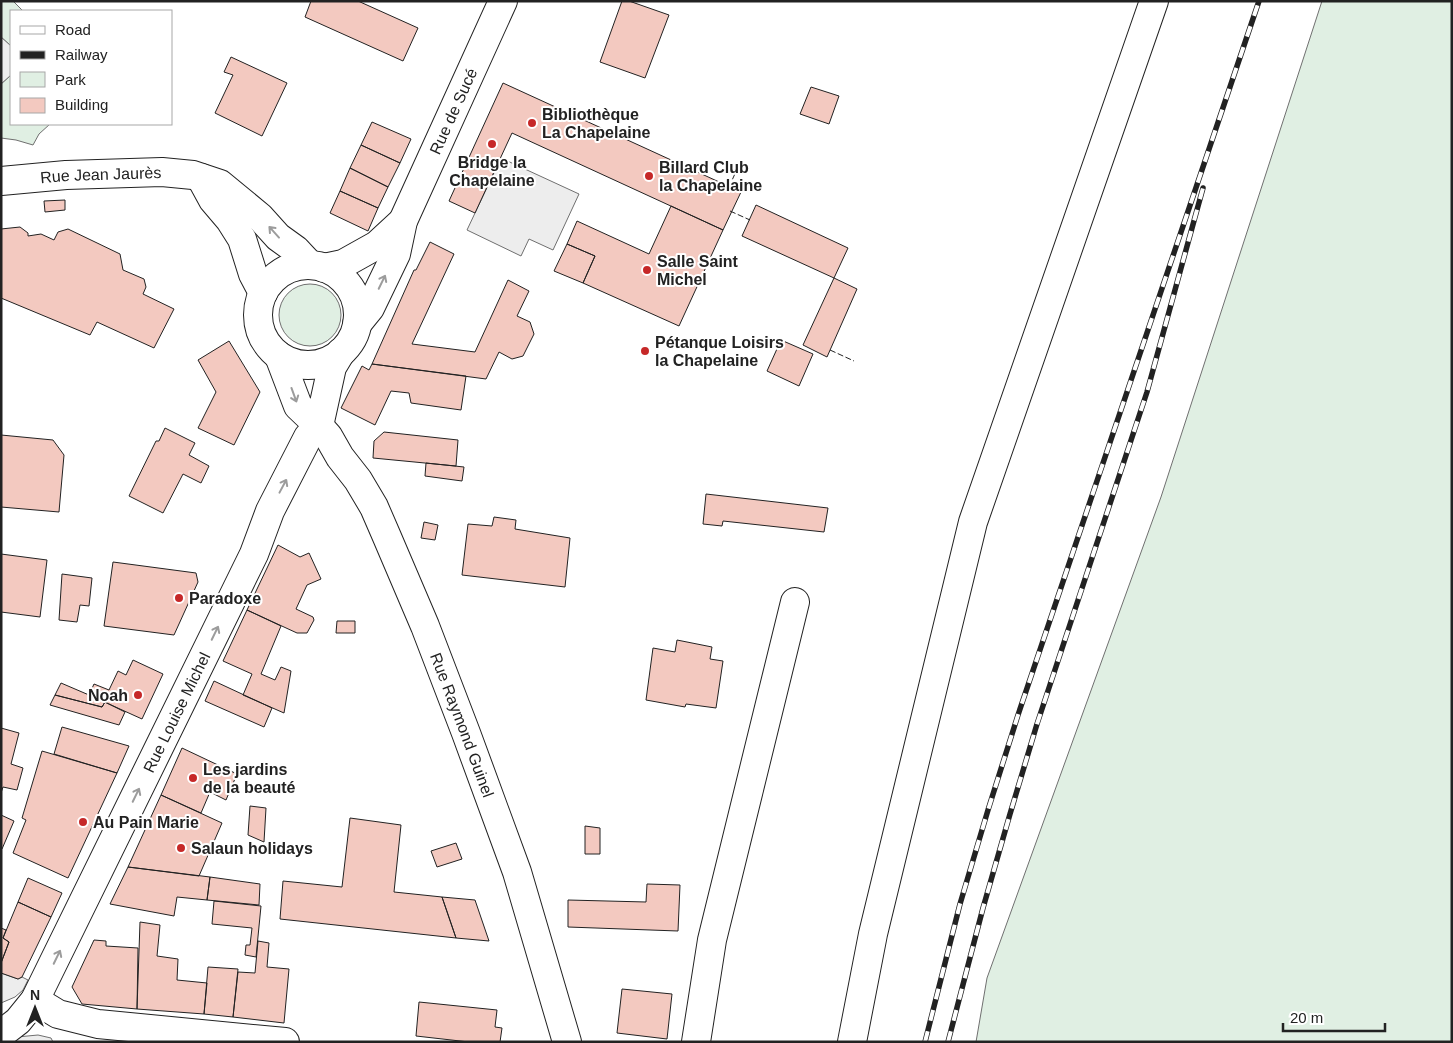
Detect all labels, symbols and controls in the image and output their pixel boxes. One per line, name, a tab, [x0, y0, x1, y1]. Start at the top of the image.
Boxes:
legend	[10, 10, 172, 125]
text: Road	[55, 21, 91, 38]
text: Railway	[55, 46, 108, 63]
street label: Rue de Sucé	[426, 65, 480, 157]
text: Park	[55, 71, 86, 88]
text: Building	[55, 96, 108, 113]
place label: Bibliothèque La Chapelaine	[542, 106, 651, 141]
marker: Bibliothèque La Chapelaine	[526, 117, 538, 129]
marker: Bridge la Chapelaine	[486, 138, 498, 150]
place label: Bridge la Chapelaine	[449, 154, 535, 189]
place label: Billard Club la Chapelaine	[659, 159, 762, 194]
street label: Rue Jean Jaurès	[40, 164, 161, 186]
marker: Billard Club la Chapelaine	[643, 170, 655, 182]
one-way arrow	[268, 226, 280, 239]
place label: Salle Saint Michel	[657, 253, 739, 288]
marker: Salle Saint Michel	[641, 264, 653, 276]
one-way arrow	[378, 275, 388, 290]
place label: Pétanque Loisirs la Chapelaine	[655, 334, 784, 369]
marker: Pétanque Loisirs la Chapelaine	[639, 345, 651, 357]
one-way arrow	[290, 387, 299, 402]
one-way arrow	[279, 479, 288, 494]
place label: Paradoxe	[189, 590, 261, 607]
marker: Paradoxe	[173, 592, 185, 604]
one-way arrow	[211, 626, 220, 641]
street label: Rue Louise Michel	[140, 649, 213, 775]
street label: Rue Raymond Guinel	[428, 650, 497, 800]
place label: Noah	[88, 687, 128, 704]
marker: Noah	[132, 689, 144, 701]
place label: Les jardins de la beauté	[203, 761, 296, 796]
marker: Les jardins de la beauté	[187, 772, 199, 784]
one-way arrow	[132, 788, 141, 803]
place label: Au Pain Marie	[93, 814, 199, 831]
marker: Au Pain Marie	[77, 816, 89, 828]
place label: Salaun holidays	[191, 840, 313, 857]
marker: Salaun holidays	[175, 842, 187, 854]
one-way arrow	[52, 949, 62, 964]
north arrow	[10, 983, 60, 1033]
text: N	[30, 987, 40, 1003]
scale bar	[1283, 1000, 1386, 1032]
text: 20 m	[1290, 1009, 1323, 1026]

